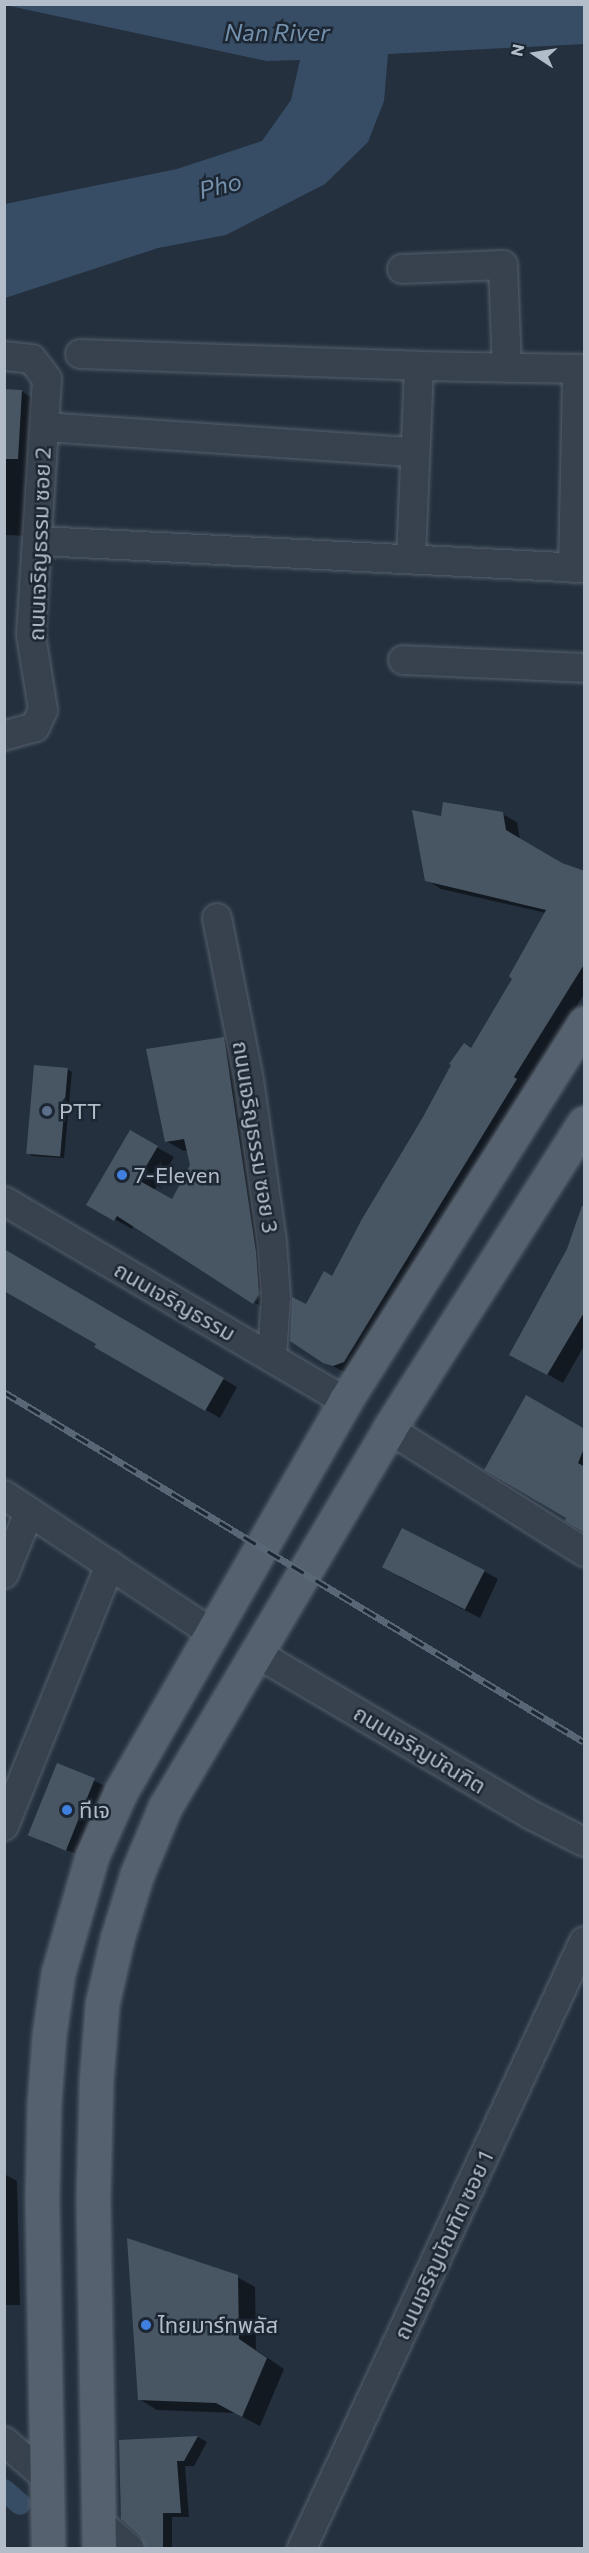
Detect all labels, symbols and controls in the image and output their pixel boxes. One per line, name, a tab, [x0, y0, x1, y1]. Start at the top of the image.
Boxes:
water label: Nan River	[224, 18, 330, 46]
north arrow	[505, 24, 565, 84]
text: N	[506, 42, 527, 58]
water label: Pho	[196, 166, 244, 204]
street label: ถนนเจริญธรรม ซอย 2	[22, 447, 56, 641]
street label: ถนนเจริญธรรม ซอย 3	[228, 1039, 284, 1235]
place label: PTT	[59, 1098, 101, 1124]
marker: PTT	[40, 1104, 54, 1118]
place label: 7-Eleven	[134, 1162, 220, 1188]
marker: 7-Eleven	[115, 1168, 129, 1182]
street label: ถนนเจริญธรรม	[110, 1256, 240, 1346]
street label: ถนนเจริญบัณฑิต	[349, 1699, 491, 1799]
place label: ทีเจ	[79, 1797, 110, 1823]
marker: ทีเจ	[60, 1803, 74, 1817]
street label: ถนนเจริญบัณฑิต ซอย 1	[388, 2146, 498, 2344]
place label: ไทยมาร์ทพลัส	[158, 2312, 278, 2338]
marker: ไทยมาร์ทพลัส	[139, 2318, 153, 2332]

